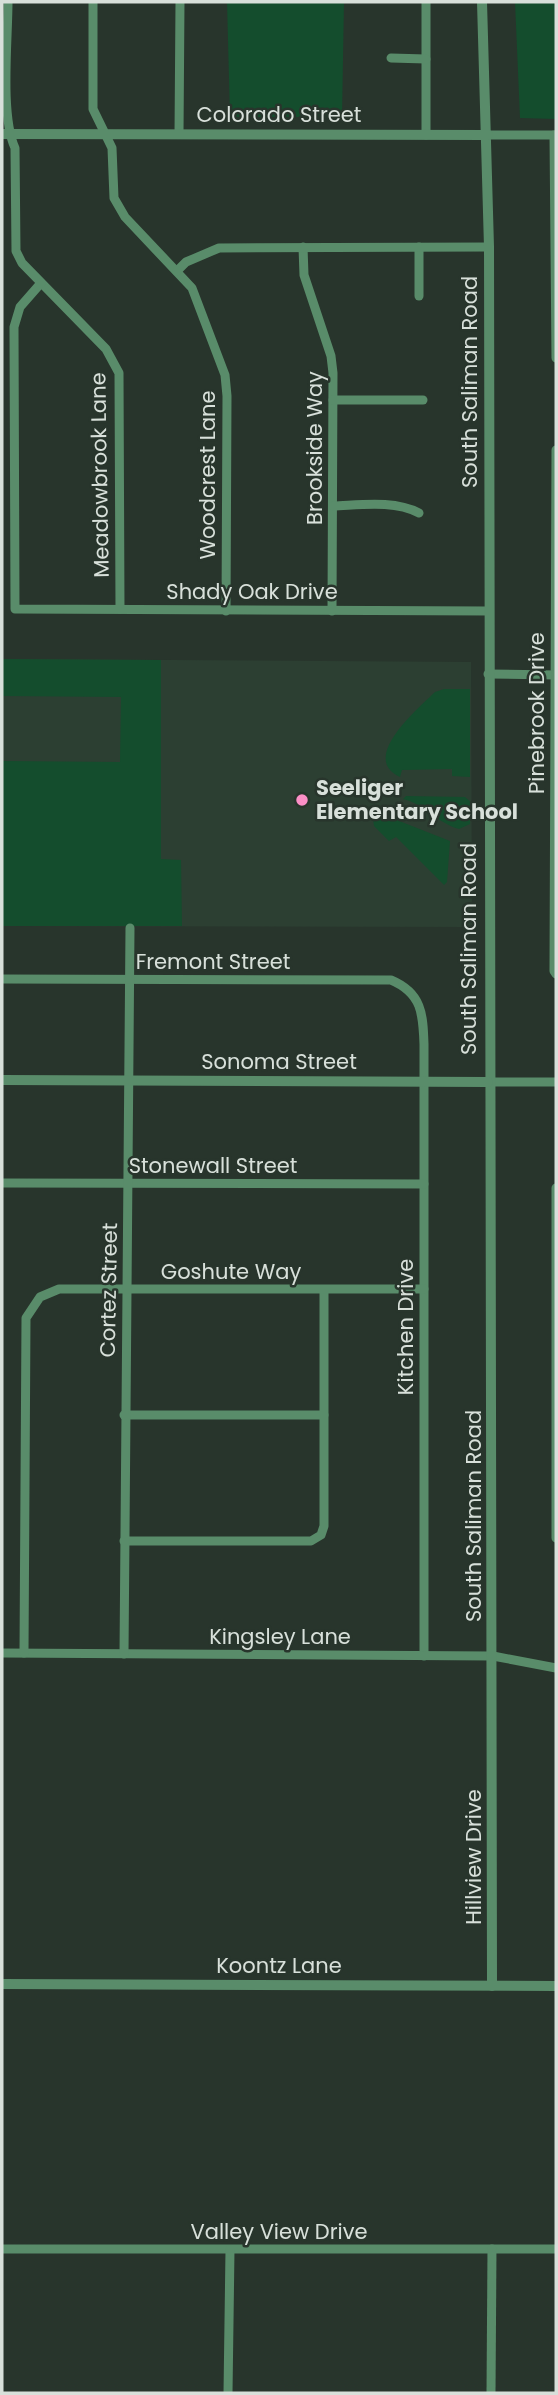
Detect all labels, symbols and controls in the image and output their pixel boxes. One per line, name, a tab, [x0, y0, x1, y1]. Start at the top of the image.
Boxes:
street label: Colorado Street	[196, 100, 362, 129]
street label: South Saliman Road	[455, 276, 484, 488]
street label: Brookside Way	[300, 371, 329, 525]
street label: Meadowbrook Lane	[83, 372, 116, 578]
street label: Woodcrest Lane	[193, 390, 222, 560]
street label: Shady Oak Drive	[166, 577, 338, 606]
street label: Pinebrook Drive	[522, 632, 551, 794]
place label: Seeliger Elementary School	[316, 773, 518, 826]
marker: Seeliger Elementary School	[294, 792, 310, 808]
street label: South Saliman Road	[454, 843, 483, 1055]
street label: Fremont Street	[136, 947, 290, 976]
street label: Sonoma Street	[201, 1047, 357, 1076]
street label: Stonewall Street	[129, 1151, 297, 1180]
street label: Cortez Street	[93, 1222, 124, 1358]
street label: Goshute Way	[161, 1257, 301, 1286]
street label: Kitchen Drive	[391, 1259, 420, 1395]
street label: South Saliman Road	[459, 1410, 488, 1622]
street label: Kingsley Lane	[209, 1622, 351, 1651]
street label: Hillview Drive	[459, 1789, 488, 1925]
street label: Koontz Lane	[216, 1951, 342, 1980]
street label: Valley View Drive	[190, 2217, 368, 2246]

